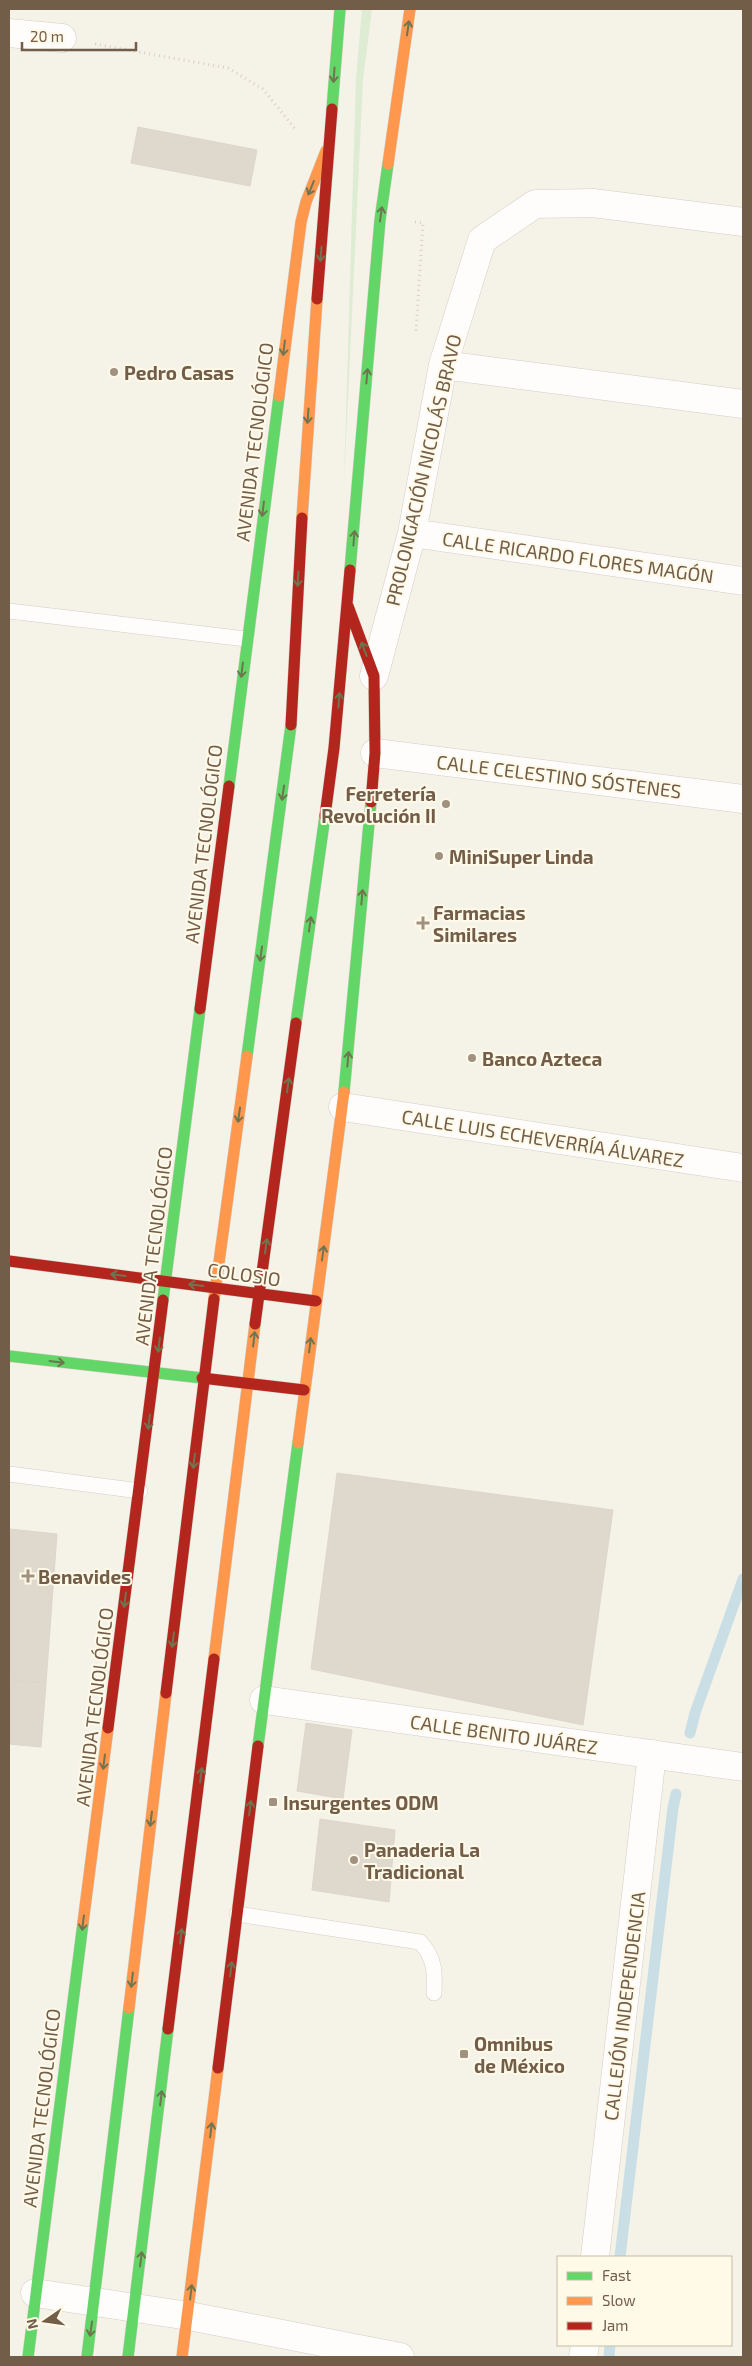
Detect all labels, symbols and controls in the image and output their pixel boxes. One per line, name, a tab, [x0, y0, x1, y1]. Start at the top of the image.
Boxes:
scale bar	[22, 20, 136, 52]
one-way arrow	[403, 20, 413, 36]
text: 20 m	[30, 27, 64, 45]
one-way arrow	[329, 67, 339, 83]
one-way arrow	[306, 180, 315, 195]
one-way arrow	[376, 206, 386, 222]
one-way arrow	[316, 246, 325, 262]
street label: PROLONGACIÓN NICOLÁS BRAVO	[381, 332, 465, 608]
one-way arrow	[279, 339, 289, 355]
street label: AVENIDA TECNOLÓGICO	[230, 341, 278, 543]
place label: Pedro Casas	[124, 361, 234, 384]
marker: Pedro Casas	[108, 366, 120, 378]
one-way arrow	[362, 368, 372, 384]
one-way arrow	[304, 408, 313, 424]
one-way arrow	[258, 500, 268, 516]
street label: CALLE RICARDO FLORES MAGÓN	[441, 527, 715, 587]
one-way arrow	[349, 530, 358, 546]
one-way arrow	[294, 570, 303, 586]
one-way arrow	[359, 642, 368, 658]
one-way arrow	[237, 662, 247, 678]
one-way arrow	[334, 692, 344, 708]
street label: AVENIDA TECNOLÓGICO	[179, 743, 227, 945]
street label: CALLE CELESTINO SÓSTENES	[435, 750, 683, 802]
place label: Ferretería Revolución II	[321, 782, 436, 827]
one-way arrow	[278, 785, 288, 801]
marker: Ferretería Revolución II	[440, 798, 452, 810]
place label: MiniSuper Linda	[449, 845, 594, 868]
marker: MiniSuper Linda	[433, 850, 445, 862]
one-way arrow	[357, 889, 367, 905]
place label: Farmacias Similares	[433, 901, 526, 946]
one-way arrow	[305, 917, 315, 933]
marker: Farmacias Similares	[417, 917, 429, 929]
one-way arrow	[256, 946, 266, 962]
place label: Banco Azteca	[482, 1047, 602, 1070]
one-way arrow	[343, 1051, 352, 1067]
marker: Banco Azteca	[466, 1052, 478, 1064]
one-way arrow	[283, 1078, 293, 1094]
street label: CALLE LUIS ECHEVERRÍA ÁLVAREZ	[400, 1104, 686, 1172]
one-way arrow	[234, 1107, 244, 1123]
street label: AVENIDA TECNOLÓGICO	[129, 1145, 177, 1347]
one-way arrow	[261, 1239, 271, 1255]
one-way arrow	[318, 1245, 328, 1261]
street label: COLOSIO	[206, 1257, 282, 1291]
one-way arrow	[110, 1270, 126, 1280]
one-way arrow	[188, 1280, 204, 1290]
one-way arrow	[249, 1332, 259, 1348]
one-way arrow	[153, 1336, 163, 1352]
one-way arrow	[305, 1338, 315, 1354]
one-way arrow	[49, 1357, 65, 1367]
one-way arrow	[143, 1414, 153, 1430]
one-way arrow	[189, 1453, 199, 1469]
place label: Benavides	[38, 1565, 131, 1588]
marker: Benavides	[22, 1570, 34, 1582]
one-way arrow	[120, 1592, 130, 1608]
street label: AVENIDA TECNOLÓGICO	[70, 1606, 118, 1808]
one-way arrow	[168, 1632, 178, 1648]
street label: CALLE BENITO JUÁREZ	[409, 1709, 599, 1759]
one-way arrow	[99, 1753, 109, 1769]
one-way arrow	[196, 1768, 206, 1784]
place label: Insurgentes ODM	[283, 1791, 439, 1814]
marker: Insurgentes ODM	[267, 1796, 279, 1808]
one-way arrow	[245, 1800, 255, 1816]
one-way arrow	[146, 1810, 156, 1826]
place label: Panaderia La Tradicional	[364, 1838, 480, 1883]
marker: Panaderia La Tradicional	[348, 1854, 360, 1866]
street label: CALLEJÓN INDEPENDENCIA	[599, 1890, 649, 2122]
one-way arrow	[78, 1914, 88, 1930]
one-way arrow	[176, 1929, 186, 1945]
one-way arrow	[226, 1961, 236, 1977]
one-way arrow	[127, 1972, 137, 1988]
street label: AVENIDA TECNOLÓGICO	[17, 2007, 65, 2209]
place label: Omnibus de México	[474, 2032, 565, 2077]
marker: Omnibus de México	[458, 2048, 470, 2060]
one-way arrow	[156, 2090, 166, 2106]
one-way arrow	[206, 2123, 216, 2139]
one-way arrow	[136, 2251, 146, 2267]
legend	[557, 2256, 732, 2346]
text: Fast	[602, 2266, 632, 2284]
one-way arrow	[187, 2284, 197, 2300]
text: Slow	[602, 2291, 636, 2309]
north arrow	[20, 2296, 70, 2346]
text: Jam	[602, 2316, 628, 2334]
text: N	[22, 2317, 41, 2331]
one-way arrow	[85, 2321, 95, 2337]

